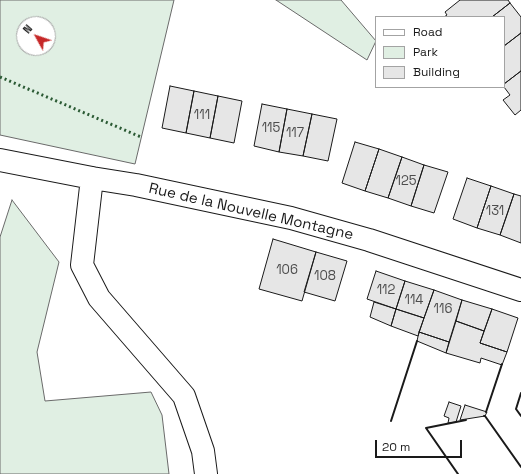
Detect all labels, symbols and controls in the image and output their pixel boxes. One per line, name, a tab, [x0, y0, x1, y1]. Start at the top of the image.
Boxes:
north arrow	[16, 16, 56, 56]
legend	[375, 16, 505, 88]
text: N	[20, 22, 35, 36]
text: Road	[413, 24, 442, 40]
text: Park	[413, 44, 438, 60]
text: Building	[413, 64, 460, 80]
house number: 111	[194, 107, 210, 123]
house number: 115	[262, 120, 280, 136]
house number: 117	[286, 125, 304, 141]
house number: 125	[395, 173, 417, 189]
street label: Rue de la Nouvelle Montagne	[147, 180, 355, 244]
house number: 131	[486, 203, 504, 219]
house number: 106	[276, 262, 298, 278]
house number: 108	[314, 268, 336, 284]
house number: 112	[377, 282, 395, 298]
house number: 114	[405, 292, 423, 308]
house number: 116	[434, 301, 452, 317]
scale bar	[377, 432, 464, 458]
text: 20 m	[382, 439, 410, 455]

